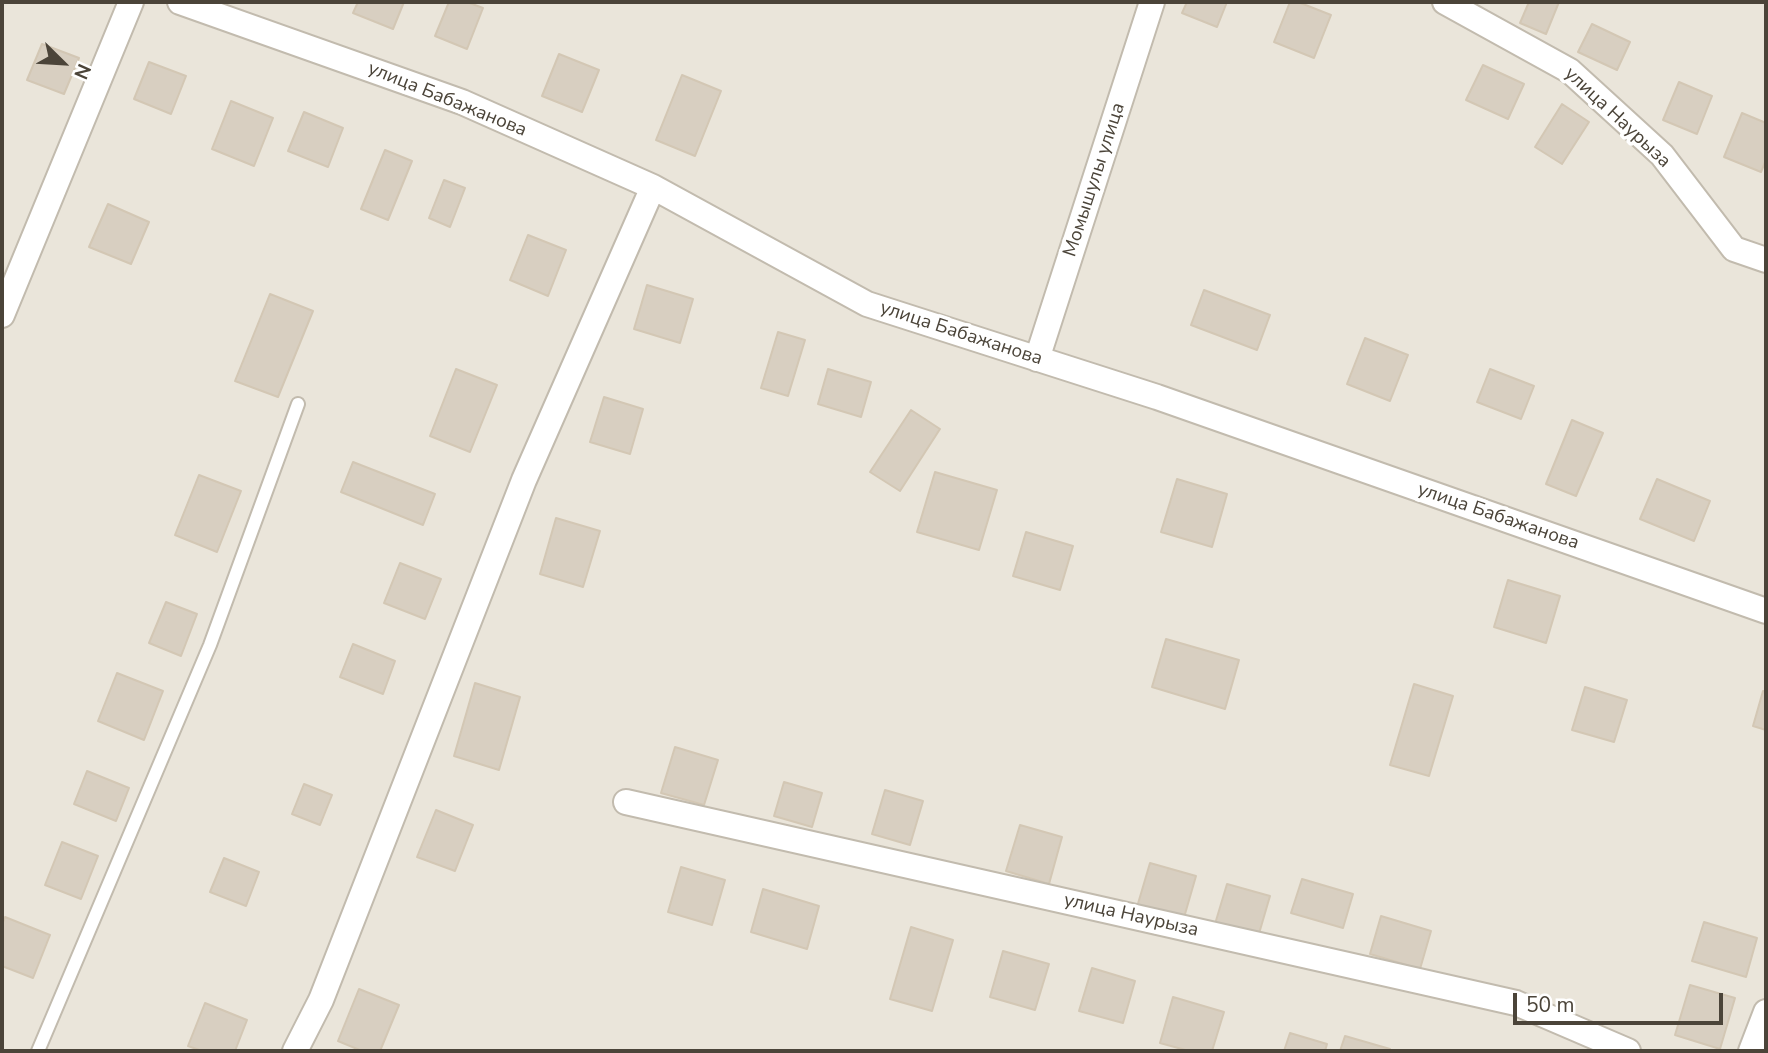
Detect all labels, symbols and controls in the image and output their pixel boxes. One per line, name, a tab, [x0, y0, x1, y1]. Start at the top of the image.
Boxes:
north arrow	[28, 28, 98, 98]
street label: улица Бабажанова	[364, 58, 530, 142]
text: N	[67, 60, 97, 83]
street label: улица Наурыза	[1559, 63, 1675, 173]
street label: Момышулы улица	[1059, 100, 1131, 260]
street label: улица Бабажанова	[877, 297, 1045, 371]
street label: улица Бабажанова	[1414, 479, 1582, 555]
street label: улица Наурыза	[1062, 889, 1200, 943]
scale bar	[1516, 979, 1726, 1023]
text: 50 m	[1526, 991, 1575, 1019]

